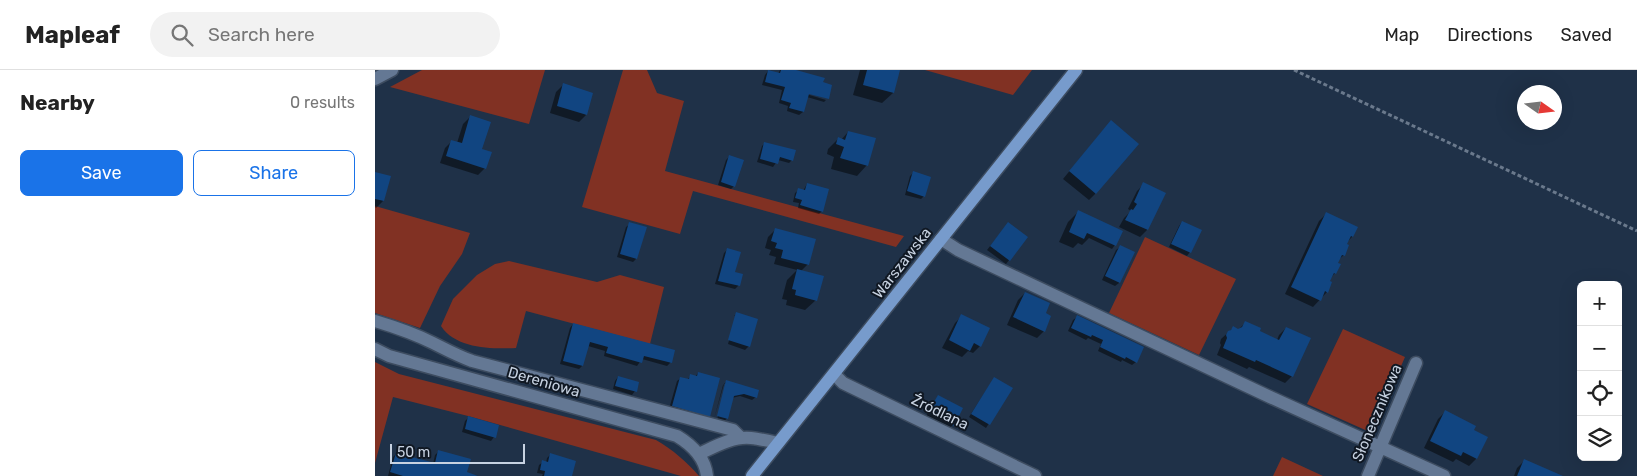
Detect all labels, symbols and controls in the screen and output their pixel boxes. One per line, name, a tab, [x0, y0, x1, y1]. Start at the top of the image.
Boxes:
search box	[150, 12, 500, 57]
text: Mapleaf	[25, 21, 120, 49]
icon: search	[168, 21, 196, 49]
text: Search here	[208, 23, 315, 46]
text: Map	[1384, 24, 1419, 46]
text: Directions	[1447, 24, 1533, 46]
text: Saved	[1561, 24, 1612, 46]
north arrow	[1517, 85, 1562, 130]
text: Nearby	[20, 90, 95, 115]
text: 0 results	[290, 93, 355, 112]
button: Save	[20, 150, 183, 196]
button: Share	[193, 150, 355, 196]
street label: Warszawska	[869, 224, 935, 302]
map controls	[1577, 281, 1622, 461]
button: +	[1577, 281, 1622, 326]
button: −	[1577, 326, 1622, 371]
street label: Słonecznikowa	[1348, 362, 1406, 464]
street label: Dereniowa	[506, 363, 582, 401]
button: locate	[1577, 371, 1622, 416]
street label: Źródlana	[909, 390, 971, 434]
button: layers	[1577, 416, 1622, 461]
scale bar	[390, 441, 525, 464]
text: 50 m	[397, 444, 430, 461]

